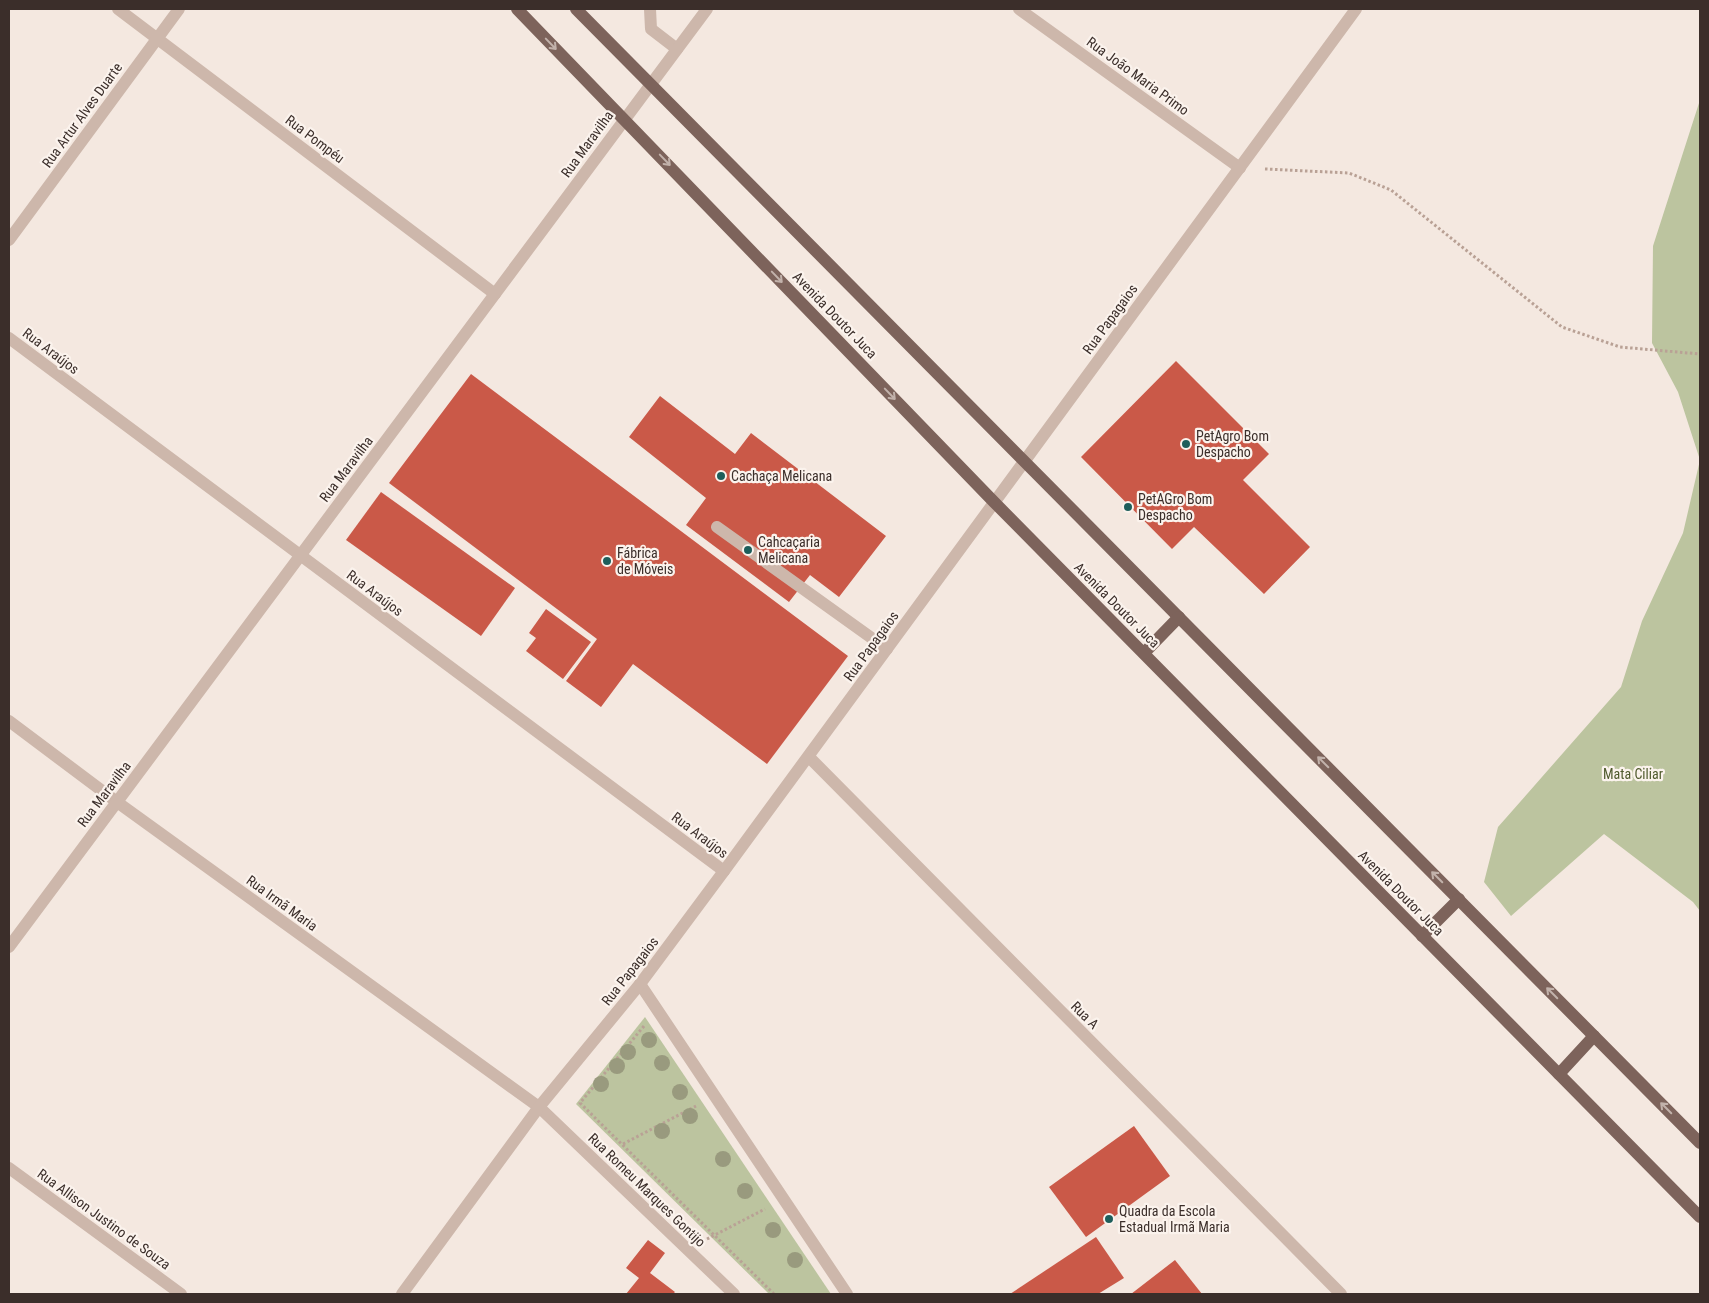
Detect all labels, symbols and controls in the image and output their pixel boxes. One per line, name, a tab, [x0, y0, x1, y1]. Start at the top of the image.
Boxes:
street label: Rua João Maria Primo	[1084, 34, 1192, 118]
one-way arrow	[545, 37, 557, 50]
street label: Rua Artur Alves Duarte	[39, 59, 126, 170]
street label: Rua Maravilha	[558, 108, 616, 180]
street label: Rua Pompéu	[282, 112, 348, 166]
one-way arrow	[659, 154, 671, 166]
street label: Avenida Doutor Juca	[790, 268, 880, 362]
one-way arrow	[771, 271, 783, 283]
street label: Rua Papagaios	[1079, 281, 1141, 357]
street label: Rua Araújos	[20, 325, 82, 377]
one-way arrow	[884, 388, 896, 400]
place label: PetAgro Bom Despacho	[1196, 428, 1269, 460]
street label: Rua Maravilha	[316, 433, 376, 505]
marker: PetAgro Bom Despacho	[1180, 438, 1192, 450]
place label: Cachaça Melicana	[731, 468, 832, 484]
marker: Cachaça Melicana	[715, 470, 727, 482]
place label: PetAGro Bom Despacho	[1138, 491, 1212, 523]
marker: PetAGro Bom Despacho	[1122, 501, 1134, 513]
place label: Cahcaçaria Melicana	[758, 534, 820, 566]
marker: Cahcaçaria Melicana	[742, 544, 754, 556]
place label: Fábrica de Móveis	[617, 545, 673, 577]
marker: Fábrica de Móveis	[601, 555, 613, 567]
street label: Avenida Doutor Juca	[1071, 559, 1163, 651]
street label: Rua Araújos	[344, 567, 406, 619]
street label: Rua Papagaios	[840, 608, 902, 684]
one-way arrow	[1317, 756, 1329, 768]
street label: Rua Maravilha	[74, 758, 134, 830]
park label: Mata Ciliar	[1603, 766, 1663, 782]
street label: Rua Araújos	[669, 809, 731, 861]
street label: Avenida Doutor Juca	[1355, 847, 1447, 939]
one-way arrow	[1431, 871, 1443, 884]
street label: Rua Irmã Maria	[243, 872, 321, 934]
street label: Rua Papagaios	[598, 934, 662, 1008]
one-way arrow	[1545, 987, 1558, 999]
street label: Rua A	[1068, 998, 1102, 1032]
one-way arrow	[1660, 1102, 1672, 1115]
street label: Rua Romeu Marques Gontijo	[585, 1130, 709, 1250]
street label: Rua Allison Justino de Souza	[35, 1165, 173, 1273]
place label: Quadra da Escola Estadual Irmã Maria	[1119, 1203, 1230, 1235]
marker: Quadra da Escola Estadual Irmã Maria	[1103, 1213, 1115, 1225]

